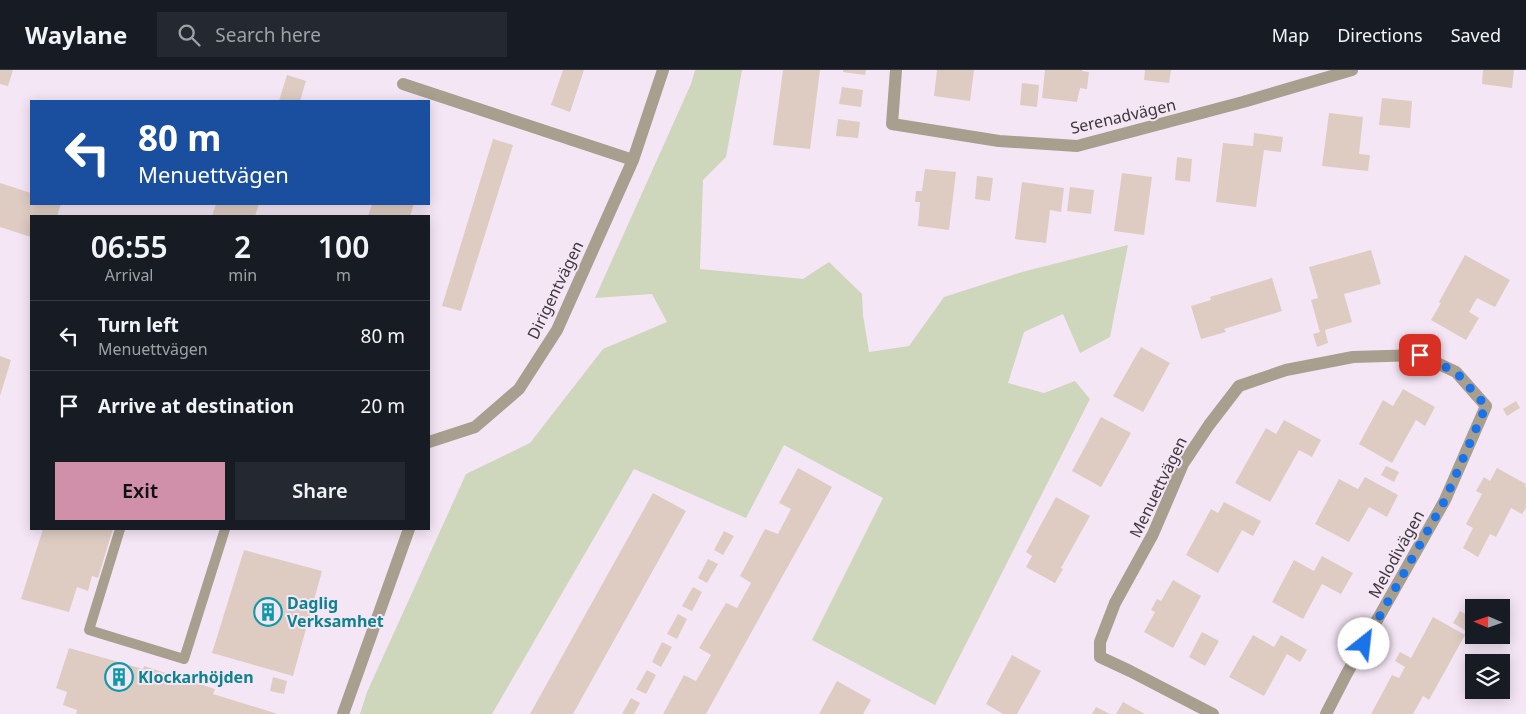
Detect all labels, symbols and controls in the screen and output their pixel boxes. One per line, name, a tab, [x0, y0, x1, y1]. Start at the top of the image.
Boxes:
search box	[157, 12, 507, 57]
text: Waylane	[25, 18, 127, 51]
icon: search	[175, 21, 203, 49]
text: Search here	[215, 22, 321, 48]
text: Map	[1272, 23, 1309, 47]
text: Directions	[1337, 23, 1423, 47]
text: Saved	[1451, 23, 1501, 47]
street label: Serenadvägen	[1068, 93, 1178, 139]
text: 80 m	[138, 114, 221, 161]
icon: left	[55, 120, 120, 185]
text: Menuettvägen	[138, 159, 289, 189]
text: 06:55	[91, 226, 168, 267]
text: 2	[234, 226, 251, 267]
text: 100	[318, 226, 369, 267]
street label: Dirigentvägen	[522, 237, 588, 343]
text: Arrival	[105, 264, 154, 286]
text: min	[228, 264, 257, 286]
text: m	[336, 264, 351, 286]
text: Turn left	[98, 312, 179, 338]
icon: left	[55, 322, 83, 350]
text: 80 m	[361, 323, 405, 349]
pin	[1399, 334, 1441, 376]
text: Menuettvägen	[98, 338, 208, 360]
icon: arrive	[1406, 341, 1434, 369]
icon: arrive	[55, 392, 83, 420]
text: Arrive at destination	[98, 393, 294, 419]
text: 20 m	[361, 393, 405, 419]
street label: Menuettvägen	[1124, 433, 1192, 541]
button: Exit	[55, 462, 225, 520]
button: Share	[235, 462, 405, 520]
street label: Melodivägen	[1363, 506, 1429, 602]
place label: Daglig Verksamhet	[287, 592, 384, 632]
building icon: Daglig Verksamhet	[253, 597, 283, 627]
north arrow	[1465, 599, 1510, 644]
map controls	[1465, 599, 1510, 699]
position arrow	[1337, 617, 1389, 669]
button: layers	[1465, 654, 1510, 699]
building icon: Klockarhöjden	[104, 662, 134, 692]
place label: Klockarhöjden	[138, 666, 254, 688]

